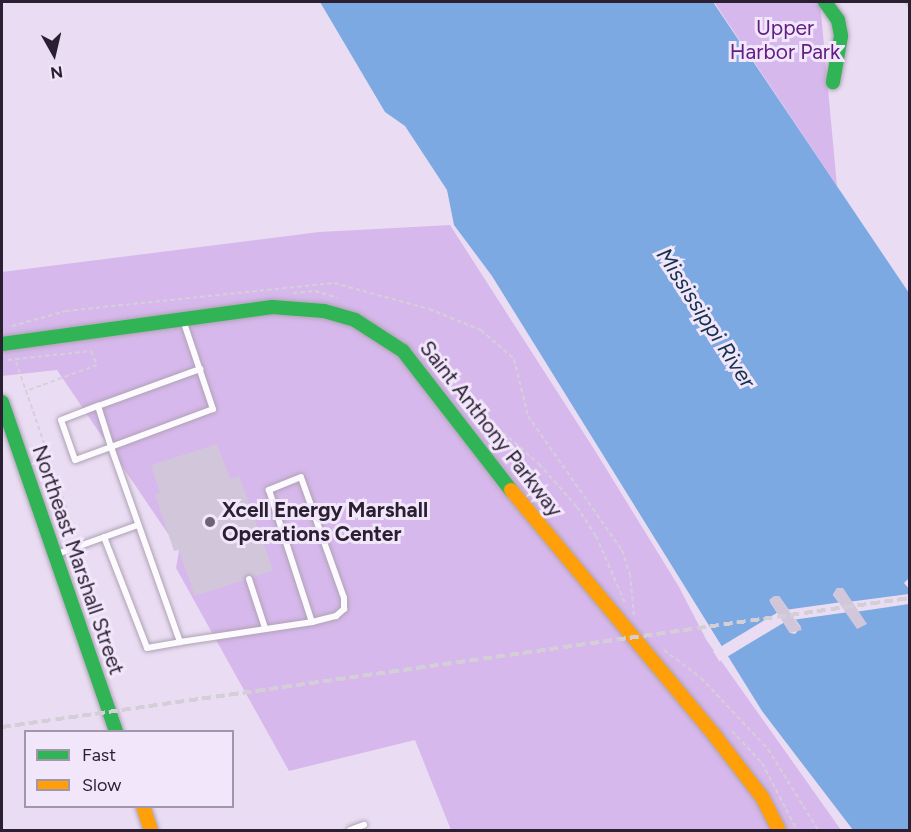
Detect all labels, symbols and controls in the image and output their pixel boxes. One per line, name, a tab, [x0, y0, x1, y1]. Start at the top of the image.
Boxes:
park label: Upper Harbor Park	[730, 15, 840, 65]
north arrow	[24, 24, 84, 84]
text: N	[49, 62, 64, 83]
water label: Mississippi River	[651, 243, 761, 393]
street label: Saint Anthony Parkway	[414, 336, 568, 522]
street label: Northeast Marshall Street	[27, 442, 129, 678]
place label: Xcell Energy Marshall Operations Center	[222, 497, 428, 547]
marker: Xcell Energy Marshall Operations Center	[203, 515, 217, 529]
legend	[24, 730, 234, 808]
text: Fast	[82, 744, 116, 766]
text: Slow	[82, 774, 121, 796]

